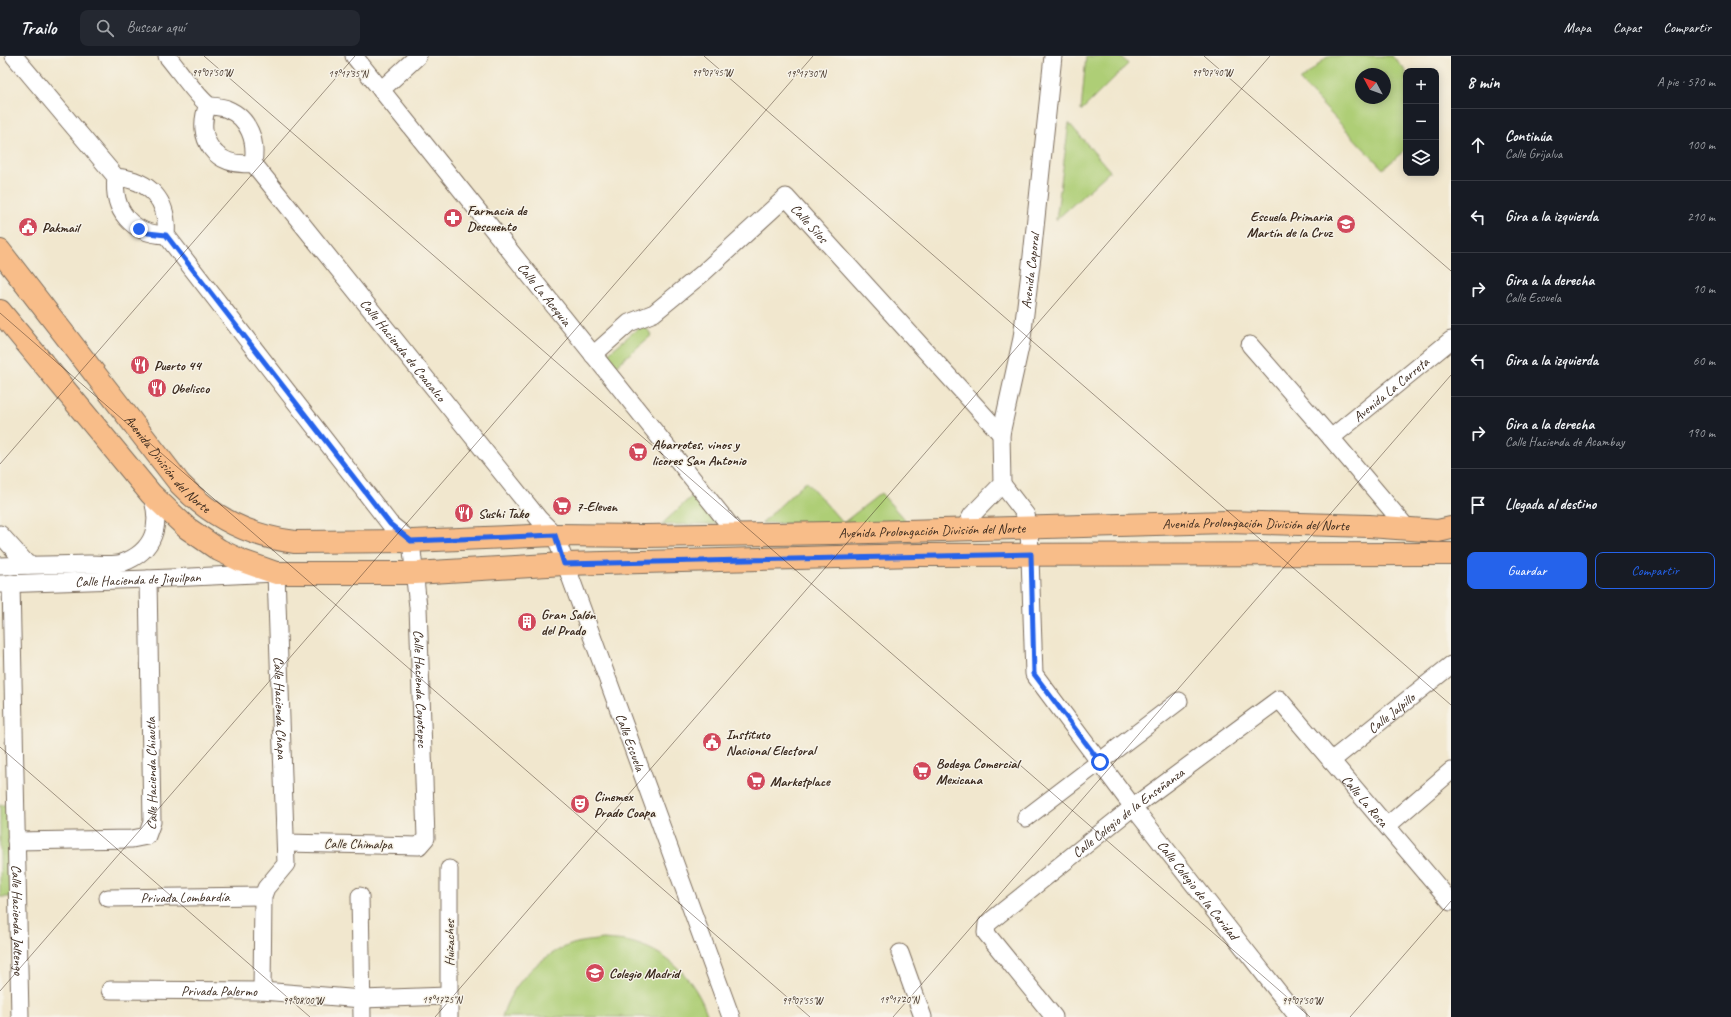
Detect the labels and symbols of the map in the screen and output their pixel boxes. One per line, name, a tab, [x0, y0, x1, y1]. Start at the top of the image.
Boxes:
text: 99°07'50"W	[192, 66, 234, 79]
text: 99°07'45"W	[692, 66, 734, 79]
text: 99°07'40"W	[1192, 66, 1234, 79]
text: 19°17'35"N	[328, 67, 370, 80]
text: 19°17'30"N	[786, 67, 828, 80]
north arrow	[1355, 68, 1391, 104]
street label: Calle Silos	[788, 200, 832, 247]
place label: Farmacia de Descuento	[467, 202, 528, 235]
pharmacy icon: Farmacia de Descuento	[442, 207, 464, 229]
place label: Escuela Primaria Martín de la Cruz	[1247, 208, 1334, 241]
school or university icon: Escuela Primaria Martín de la Cruz	[1335, 213, 1357, 235]
public building icon: Pakmail	[17, 216, 39, 238]
place label: Pakmail	[42, 219, 82, 236]
route end	[130, 220, 148, 238]
street label: Avenida Caporal	[1017, 230, 1043, 310]
street label: Calle La Acequia	[514, 259, 576, 330]
street label: Calle Hacienda de Coacalco	[357, 295, 451, 406]
street label: Avenida La Carreta	[1349, 353, 1433, 425]
restaurant icon: Puerto 44	[129, 354, 151, 376]
place label: Puerto 44	[154, 357, 202, 374]
restaurant icon: Obelisco	[146, 377, 168, 399]
place label: Obelisco	[171, 380, 210, 397]
street label: Avenida División del Norte	[121, 411, 215, 517]
place label: Abarrotes, vinos y licores San Antonio	[652, 436, 747, 469]
supermarket icon: Abarrotes, vinos y licores San Antonio	[627, 441, 649, 463]
supermarket icon: 7-Eleven	[551, 495, 573, 517]
place label: 7-Eleven	[576, 498, 619, 515]
restaurant icon: Sushi Tako	[453, 502, 475, 524]
place label: Sushi Tako	[478, 505, 529, 522]
street label: Avenida Prolongación División del Norte	[1162, 513, 1351, 534]
street label: Avenida Prolongación División del Norte	[838, 519, 1027, 541]
street label: Calle Hacienda de Jiquilpan	[75, 568, 202, 590]
place label: Gran Salón del Prado	[541, 606, 596, 639]
building icon: Gran Salón del Prado	[516, 611, 538, 633]
street label: Calle Hacienda Coyotepec	[410, 630, 431, 749]
street label: Calle Hacienda Chapa	[270, 656, 291, 761]
street label: Calle Jalpillo	[1364, 688, 1420, 737]
street label: Calle Escuela	[612, 711, 649, 775]
street label: Calle Hacienda Chiautla	[142, 716, 161, 832]
place label: Instituto Nacional Electoral	[726, 726, 818, 759]
public building icon: Instituto Nacional Electoral	[701, 731, 723, 753]
route start	[1091, 753, 1109, 771]
place label: Bodega Comercial Mexicana	[936, 755, 1021, 788]
supermarket icon: Bodega Comercial Mexicana	[911, 760, 933, 782]
street label: Calle Colegio de la Enseñanza	[1069, 763, 1188, 861]
supermarket icon: Marketplace	[745, 770, 767, 792]
street label: Calle La Rosa	[1338, 771, 1393, 831]
place label: Marketplace	[770, 773, 831, 790]
place label: Cinemex Prado Coapa	[594, 788, 656, 821]
theatre icon: Cinemex Prado Coapa	[569, 793, 591, 815]
street label: Calle Chimalpa	[324, 835, 394, 853]
street label: Calle Colegio de la Caridad	[1154, 837, 1244, 945]
street label: Calle Hacienda Jaltengo	[8, 864, 28, 976]
street label: Privada Lombardía	[140, 888, 230, 906]
street label: Huizaches	[441, 919, 458, 966]
school or university icon: Colegio Madrid	[584, 962, 606, 984]
place label: Colegio Madrid	[609, 965, 682, 982]
street label: Privada Palermo	[181, 982, 258, 999]
text: 19°17'25"N	[422, 993, 464, 1006]
text: 19°17'20"N	[879, 993, 921, 1006]
text: 99°08'00"W	[283, 994, 325, 1007]
text: 99°07'55"W	[782, 994, 824, 1007]
text: 99°07'50"W	[1282, 994, 1324, 1007]

